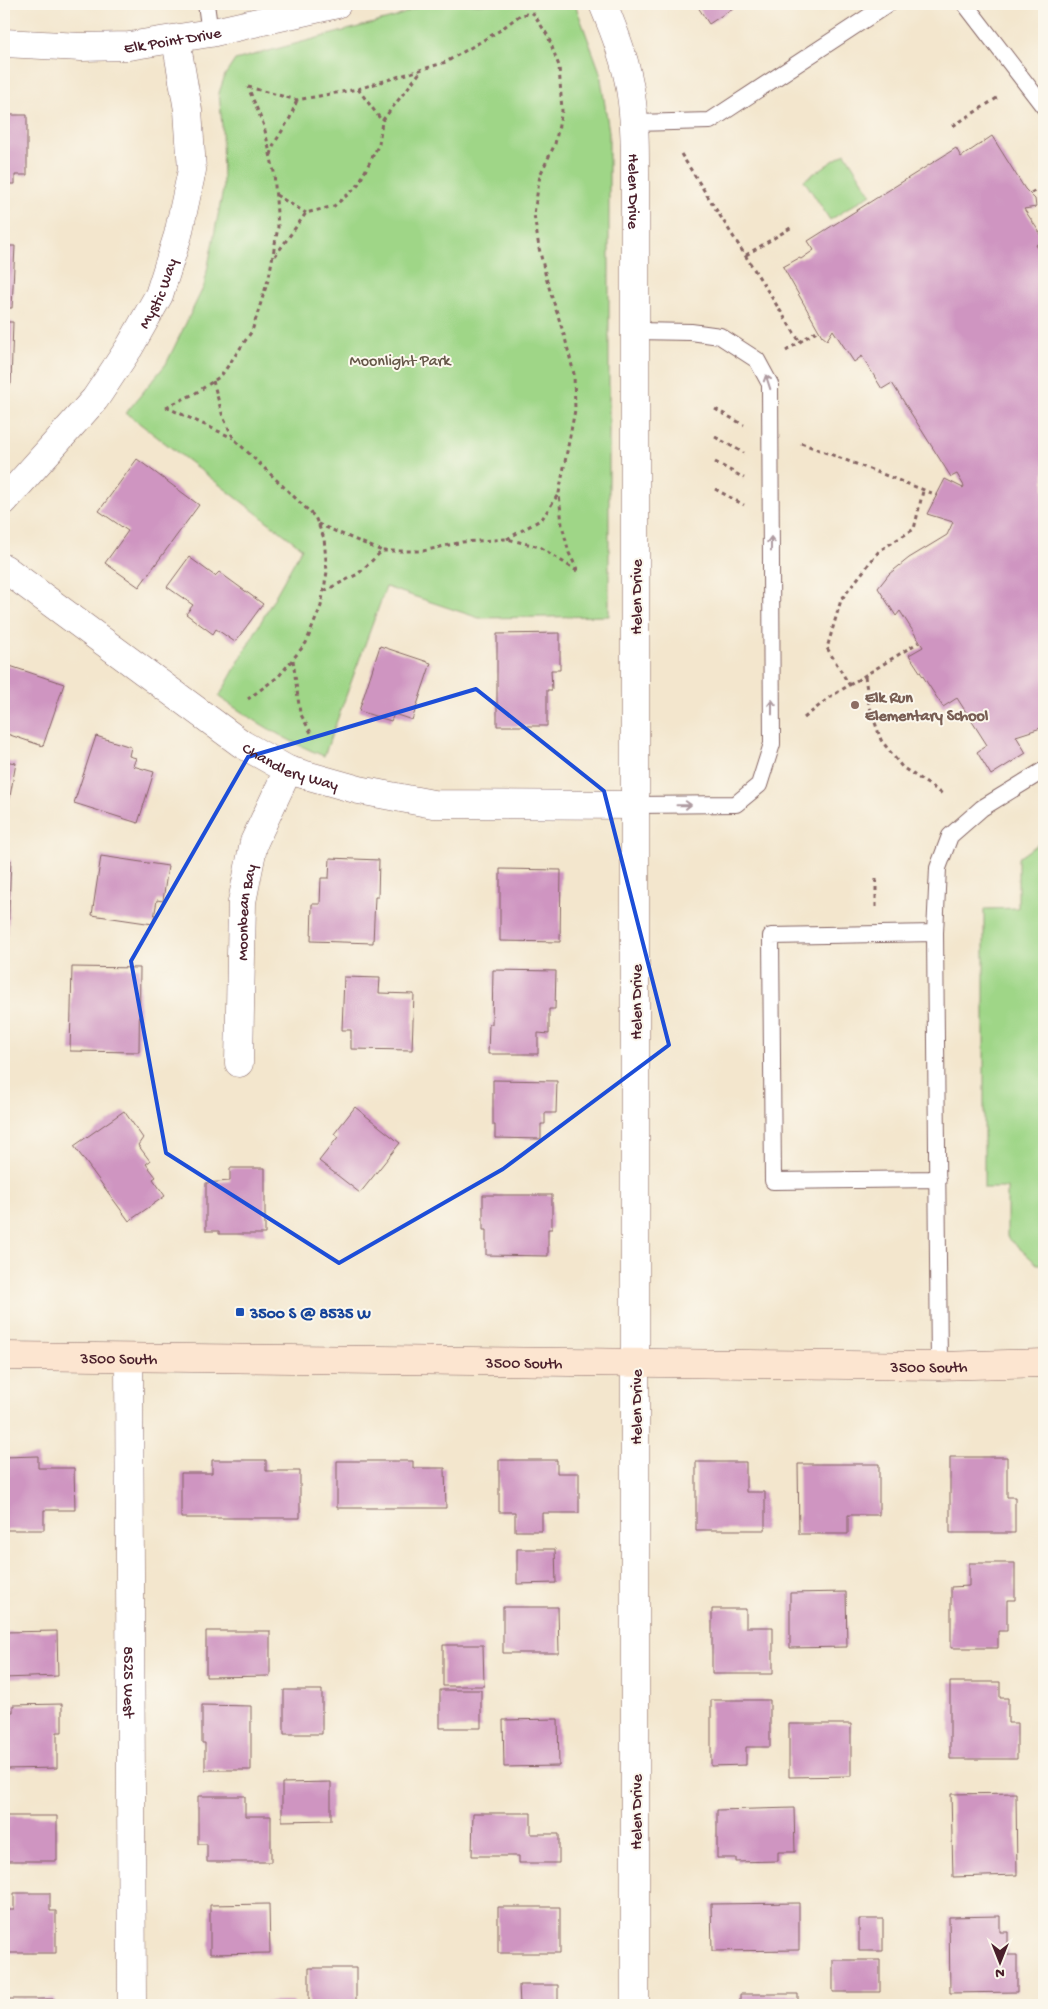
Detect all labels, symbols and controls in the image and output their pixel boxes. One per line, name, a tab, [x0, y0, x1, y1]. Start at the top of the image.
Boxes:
street label: Elk Point Drive	[124, 25, 224, 59]
street label: Helen Drive	[622, 153, 641, 230]
street label: Mystic Way	[136, 257, 183, 333]
park label: Moonlight Park	[350, 353, 452, 372]
one-way arrow	[762, 374, 772, 390]
one-way arrow	[766, 536, 776, 552]
street label: Helen Drive	[629, 559, 648, 635]
place label: Elk Run Elementary School	[865, 690, 989, 727]
one-way arrow	[767, 699, 777, 715]
marker: Elk Run Elementary School	[849, 699, 861, 711]
street label: Chandlery Way	[238, 740, 340, 797]
one-way arrow	[676, 800, 692, 810]
street label: Moonbean Bay	[235, 863, 262, 961]
street label: Helen Drive	[629, 964, 648, 1040]
marker: 3500 S @ 8535 W	[234, 1306, 246, 1318]
place label: 3500 S @ 8535 W	[249, 1306, 371, 1325]
street label: 3500 South	[79, 1351, 158, 1371]
street label: 3500 South	[484, 1355, 563, 1375]
street label: 3500 South	[889, 1359, 968, 1379]
street label: Helen Drive	[629, 1369, 648, 1445]
street label: 8525 West	[117, 1646, 137, 1719]
street label: Helen Drive	[629, 1774, 648, 1850]
north arrow	[976, 1936, 1026, 1986]
text: N	[995, 1964, 1005, 1981]

